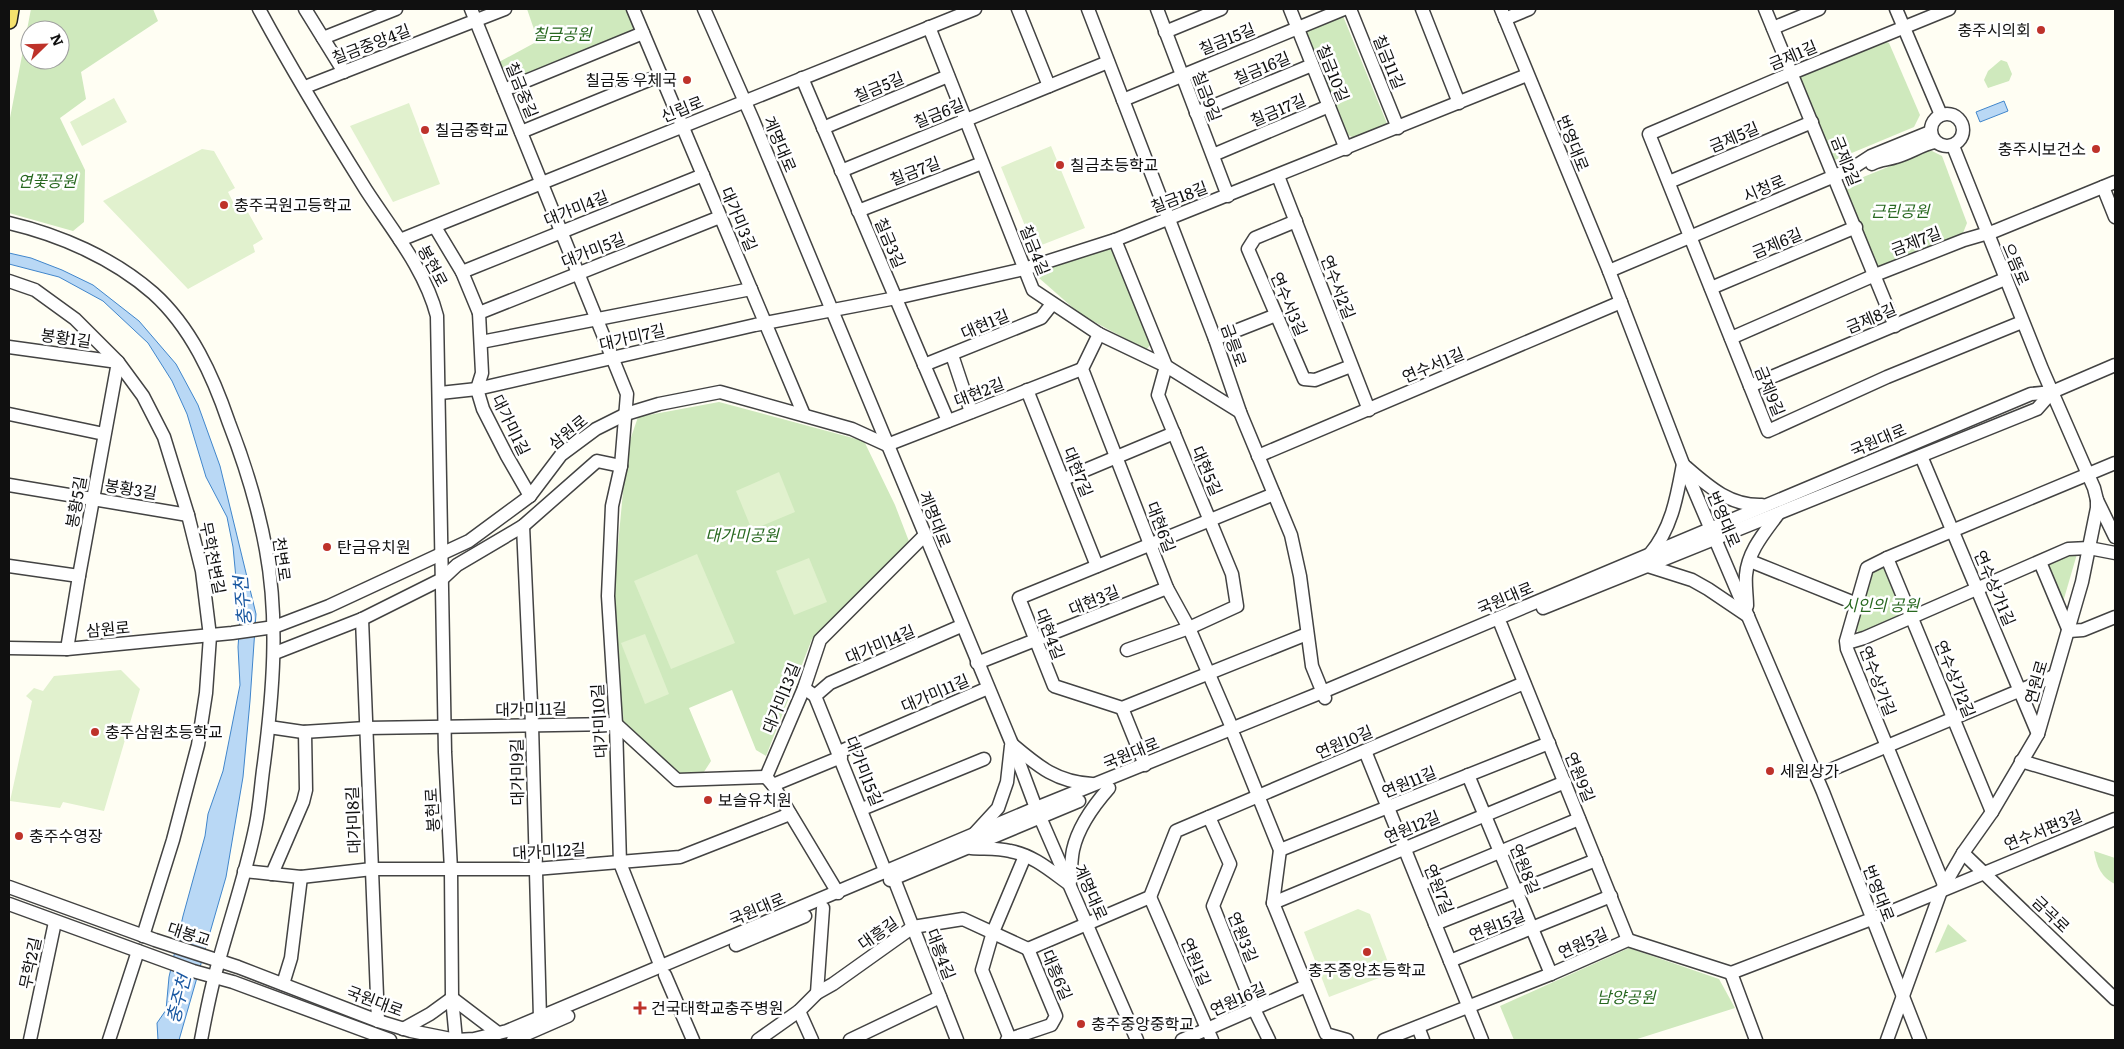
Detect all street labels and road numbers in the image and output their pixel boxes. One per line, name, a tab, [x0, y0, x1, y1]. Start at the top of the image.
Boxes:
street label: 칠금15길	[1195, 16, 1258, 60]
street label: 칠금중앙4길	[328, 17, 413, 69]
street label: 칠금11길	[1368, 31, 1412, 93]
street label: 금제1길	[1765, 33, 1821, 75]
street label: 칠금10길	[1312, 40, 1356, 105]
street label: 칠금16길	[1230, 44, 1294, 90]
street label: 칠금중길	[501, 58, 545, 121]
street label: 칠금5길	[850, 65, 907, 107]
street label: 칠금9길	[1187, 67, 1229, 124]
street label: 칠금17길	[1246, 87, 1309, 132]
street label: 신립로	[657, 89, 707, 127]
street label: 칠금6길	[910, 91, 968, 133]
street label: 번영대로	[1552, 111, 1596, 175]
street label: 계명대로	[758, 112, 804, 176]
street label: 금제5길	[1705, 115, 1762, 157]
street label: 금제2길	[1826, 132, 1868, 189]
street label: 칠금7길	[886, 149, 943, 191]
street label: 시청로	[1739, 167, 1789, 207]
street label: 칠금18길	[1147, 174, 1211, 218]
street label: 대가미4길	[540, 183, 612, 231]
street label: 대가미3길	[716, 183, 764, 254]
street label: 칠금3길	[870, 214, 912, 272]
street label: 금제7길	[1887, 219, 1944, 261]
street label: 칠금4길	[1015, 221, 1057, 279]
street label: 금제6길	[1748, 221, 1806, 263]
street label: 대가미5길	[557, 225, 628, 273]
street label: 으뜸로	[1997, 239, 2037, 289]
street label: 봉현로	[413, 240, 455, 291]
street label: 연수서2길	[1316, 251, 1362, 322]
street label: 연수서3길	[1266, 268, 1314, 339]
street label: 금제8길	[1842, 296, 1900, 338]
street label: 대현1길	[957, 302, 1013, 344]
street label: 대가미7길	[596, 317, 667, 355]
street label: 금릉로	[1216, 320, 1254, 370]
street label: 봉황1길	[39, 322, 93, 352]
street label: 연수서1길	[1398, 340, 1467, 388]
street label: 금제9길	[1750, 362, 1792, 419]
street label: 대현2길	[950, 370, 1007, 412]
street label: 대가미1길	[487, 390, 537, 459]
street label: 삼원로	[543, 408, 592, 454]
street label: 국원대로	[1846, 416, 1910, 462]
street label: 대현5길	[1187, 442, 1229, 499]
street label: 대현7길	[1058, 443, 1100, 500]
street label: 봉황3길	[103, 472, 159, 504]
street label: 봉황5길	[59, 474, 91, 530]
street label: 계명대로	[914, 487, 958, 551]
street label: 번영대로	[1702, 487, 1748, 551]
street label: 대현6길	[1141, 498, 1183, 556]
street label: 무학천변길	[195, 519, 233, 596]
street label: 천변로	[268, 535, 298, 583]
street label: 연수상가1길	[1969, 546, 2023, 629]
street label: 국원대로	[1473, 574, 1537, 620]
street label: 대현3길	[1065, 578, 1123, 620]
street label: 대현4길	[1030, 605, 1072, 663]
street label: 삼원로	[85, 614, 131, 642]
street label: 대가미14길	[841, 618, 918, 669]
street label: 연수상가2길	[1929, 636, 1982, 721]
street label: 연수상가길	[1855, 642, 1903, 719]
street label: 연원로	[2017, 657, 2053, 706]
street label: 대가미13길	[755, 659, 805, 736]
street label: 대가미11길	[897, 667, 972, 717]
street label: 대가미10길	[584, 683, 612, 759]
street label: 대가미11길	[495, 695, 567, 721]
street label: 연원10길	[1311, 718, 1376, 764]
street label: 국원대로	[1099, 730, 1163, 774]
street label: 대가미15길	[840, 732, 890, 809]
street label: 대가미9길	[503, 738, 529, 806]
street label: 연원9길	[1560, 748, 1602, 805]
street label: 연원11길	[1378, 759, 1440, 803]
street label: 대가미8길	[339, 786, 365, 854]
street label: 봉현로	[418, 787, 444, 833]
street label: 연수서편3길	[2000, 803, 2085, 856]
street label: 연원12길	[1380, 804, 1443, 849]
street label: 대가미12길	[512, 836, 586, 864]
street label: 연원8길	[1505, 840, 1547, 898]
street label: 계명대로	[1069, 860, 1115, 924]
street label: 연원7길	[1419, 860, 1461, 917]
street label: 번영대로	[1858, 861, 1902, 925]
street label: 국원대로	[725, 885, 789, 931]
street label: 금곡로	[2027, 889, 2076, 937]
street label: 연원15길	[1465, 902, 1528, 946]
street label: 연원3길	[1223, 908, 1265, 966]
street label: 대흥길	[852, 910, 902, 955]
street label: 대봉교	[165, 915, 214, 951]
street label: 연원5길	[1554, 920, 1611, 964]
street label: 대흥4길	[921, 925, 963, 983]
street label: 연원1길	[1176, 934, 1218, 990]
street label: 무학2길	[12, 935, 46, 991]
street label: 대흥6길	[1037, 946, 1079, 1004]
street label: 연원16길	[1206, 975, 1270, 1021]
street label: 국원대로	[344, 979, 407, 1021]

